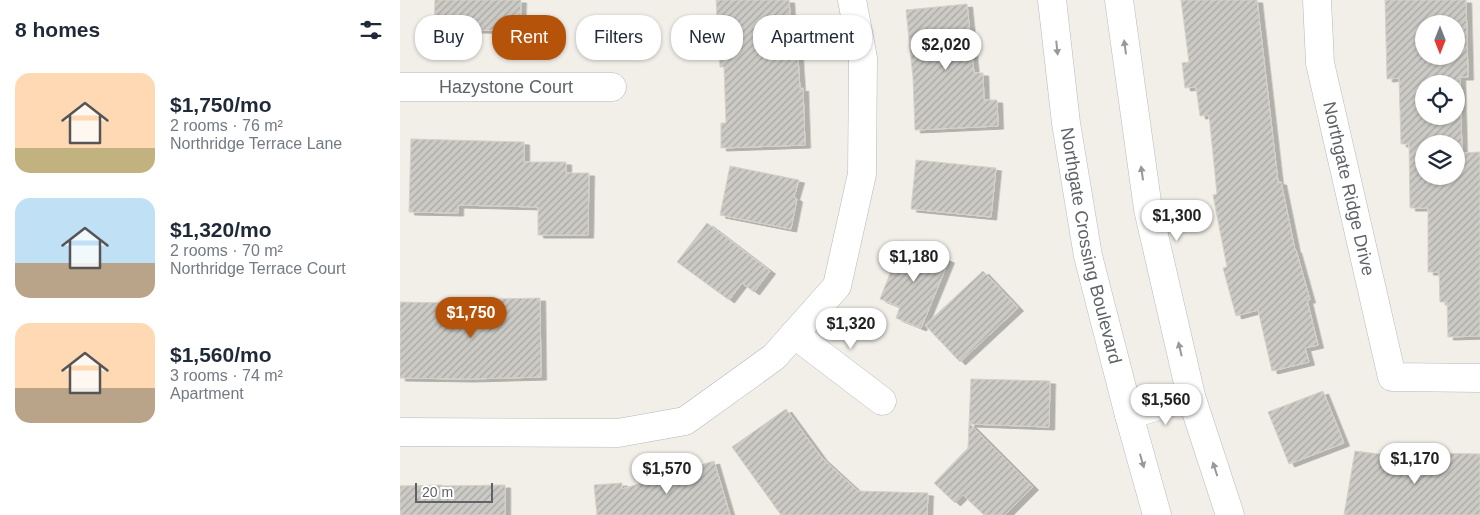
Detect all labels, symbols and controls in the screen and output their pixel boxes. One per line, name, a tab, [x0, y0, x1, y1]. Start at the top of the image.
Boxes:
chip: Buy	[415, 15, 482, 60]
chip: Rent	[492, 15, 566, 60]
chip: Filters	[576, 15, 661, 60]
chip: New	[671, 15, 743, 60]
chip: Apartment	[753, 15, 872, 60]
north arrow	[1415, 15, 1465, 65]
map controls	[1415, 15, 1465, 185]
icon: filters	[357, 16, 385, 44]
text: 8 homes	[15, 18, 100, 41]
pin: $2,020	[905, 28, 987, 71]
text: $2,020	[922, 36, 970, 53]
one-way arrow	[1120, 39, 1128, 55]
one-way arrow	[1053, 41, 1061, 57]
button: locate	[1415, 75, 1465, 125]
street label: Hazystone Court	[439, 77, 573, 97]
icon: home	[55, 93, 115, 153]
text: $1,750/mo	[170, 93, 272, 116]
street label: Northgate Ridge Drive	[1319, 100, 1378, 278]
text: 2 rooms · 76 m²	[170, 117, 283, 134]
street label: Northgate Crossing Boulevard	[1057, 126, 1125, 366]
text: Northridge Terrace Lane	[170, 135, 342, 152]
button: layers	[1415, 135, 1465, 185]
one-way arrow	[1138, 164, 1146, 180]
pin: $1,300	[1136, 200, 1218, 242]
text: $1,300	[1153, 207, 1201, 224]
icon: home	[55, 218, 115, 278]
text: $1,320/mo	[170, 218, 272, 241]
pin: $1,180	[873, 240, 955, 283]
text: 2 rooms · 70 m²	[170, 242, 283, 259]
text: $1,180	[890, 248, 938, 265]
text: Northridge Terrace Court	[170, 260, 346, 277]
pin: $1,750	[430, 296, 512, 339]
text: $1,750	[447, 304, 495, 321]
pin: $1,320	[810, 308, 892, 350]
text: $1,320	[827, 315, 875, 332]
one-way arrow	[1176, 341, 1184, 356]
icon: home	[55, 343, 115, 403]
text: $1,560/mo	[170, 343, 272, 366]
text: 3 rooms · 74 m²	[170, 367, 283, 384]
pin: $1,560	[1125, 384, 1207, 426]
text: Apartment	[170, 385, 244, 402]
text: $1,560	[1142, 391, 1190, 408]
pin: $1,170	[1374, 442, 1456, 485]
text: $1,170	[1391, 450, 1439, 467]
pin: $1,570	[626, 452, 708, 495]
one-way arrow	[1138, 454, 1146, 469]
text: $1,570	[643, 460, 691, 477]
one-way arrow	[1211, 461, 1218, 476]
scale bar	[415, 480, 492, 503]
text: 20 m	[422, 484, 453, 500]

